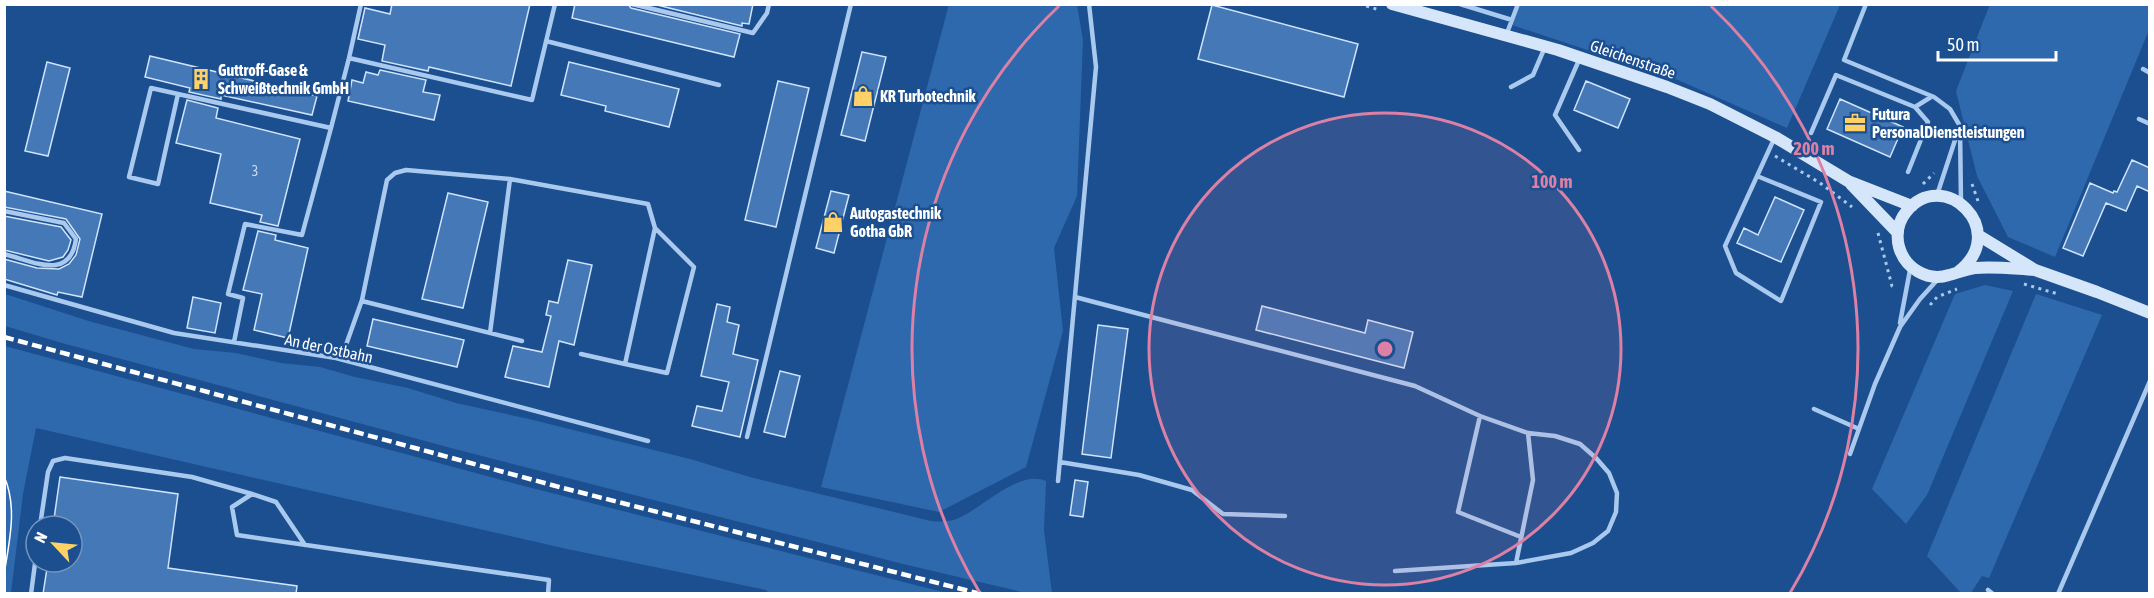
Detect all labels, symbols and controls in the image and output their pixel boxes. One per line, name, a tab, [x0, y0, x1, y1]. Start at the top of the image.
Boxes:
scale bar	[1938, 24, 2056, 62]
text: 50 m	[1947, 34, 1979, 55]
street label: Gleichenstraße	[1588, 36, 1678, 82]
place label: Guttroff-Gase & Schweißtechnik GmbH	[218, 61, 349, 97]
building icon: Guttroff-Gase & Schweißtechnik GmbH	[189, 67, 213, 91]
shop icon: KR Turbotechnik	[851, 84, 875, 108]
place label: KR Turbotechnik	[880, 87, 977, 105]
place label: Futura PersonalDienstleistungen	[1872, 105, 2025, 141]
office icon: Futura PersonalDienstleistungen	[1843, 111, 1867, 135]
text: 200 m	[1794, 138, 1834, 159]
house number: 3	[252, 163, 258, 179]
text: 100 m	[1532, 171, 1572, 192]
place label: Autogastechnik Gotha GbR	[849, 204, 942, 240]
shop icon: Autogastechnik Gotha GbR	[821, 210, 845, 234]
street label: An der Ostbahn	[283, 330, 375, 366]
centre of rings	[1375, 339, 1395, 359]
north arrow	[24, 514, 84, 574]
text: N	[30, 529, 51, 546]

